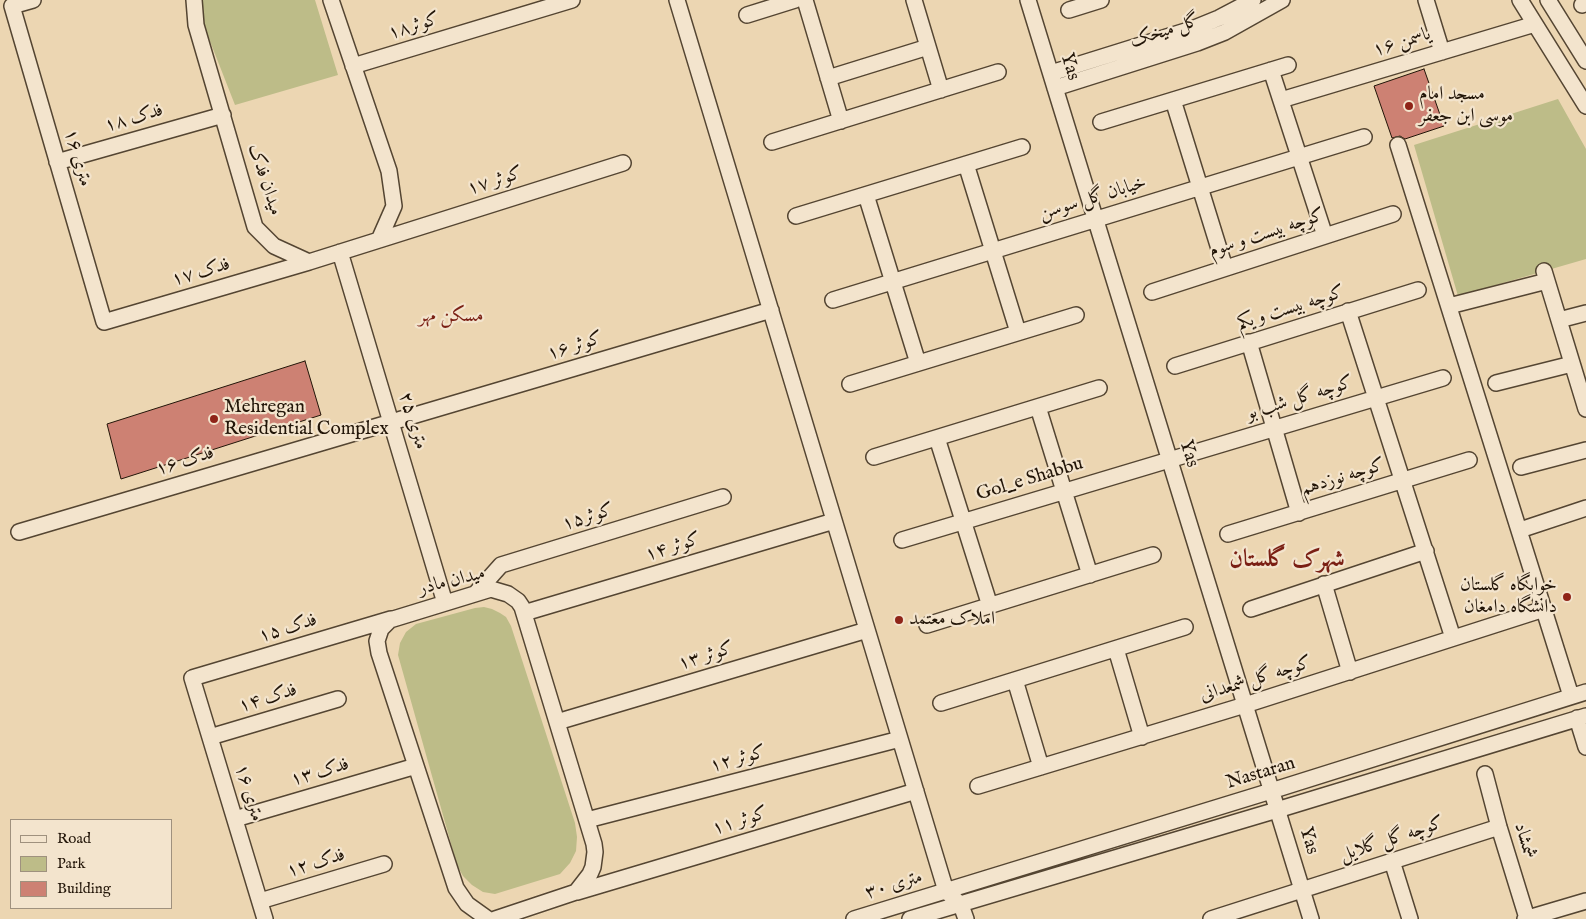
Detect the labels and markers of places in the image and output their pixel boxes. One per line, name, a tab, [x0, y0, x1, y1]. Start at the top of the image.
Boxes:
place label: مسجد امام موسی ابن جعفر	[1419, 84, 1513, 128]
marker: مسجد امام موسی ابن جعفر	[1403, 100, 1415, 112]
place label: Mehregan Residential Complex	[224, 397, 389, 441]
marker: Mehregan Residential Complex	[208, 413, 220, 425]
place label: خوابگاه گلستان دانشگاه دامغان	[1460, 575, 1557, 619]
marker: خوابگاه گلستان دانشگاه دامغان	[1561, 591, 1573, 603]
place label: املاک معتمد	[909, 609, 995, 631]
marker: املاک معتمد	[893, 614, 905, 626]

